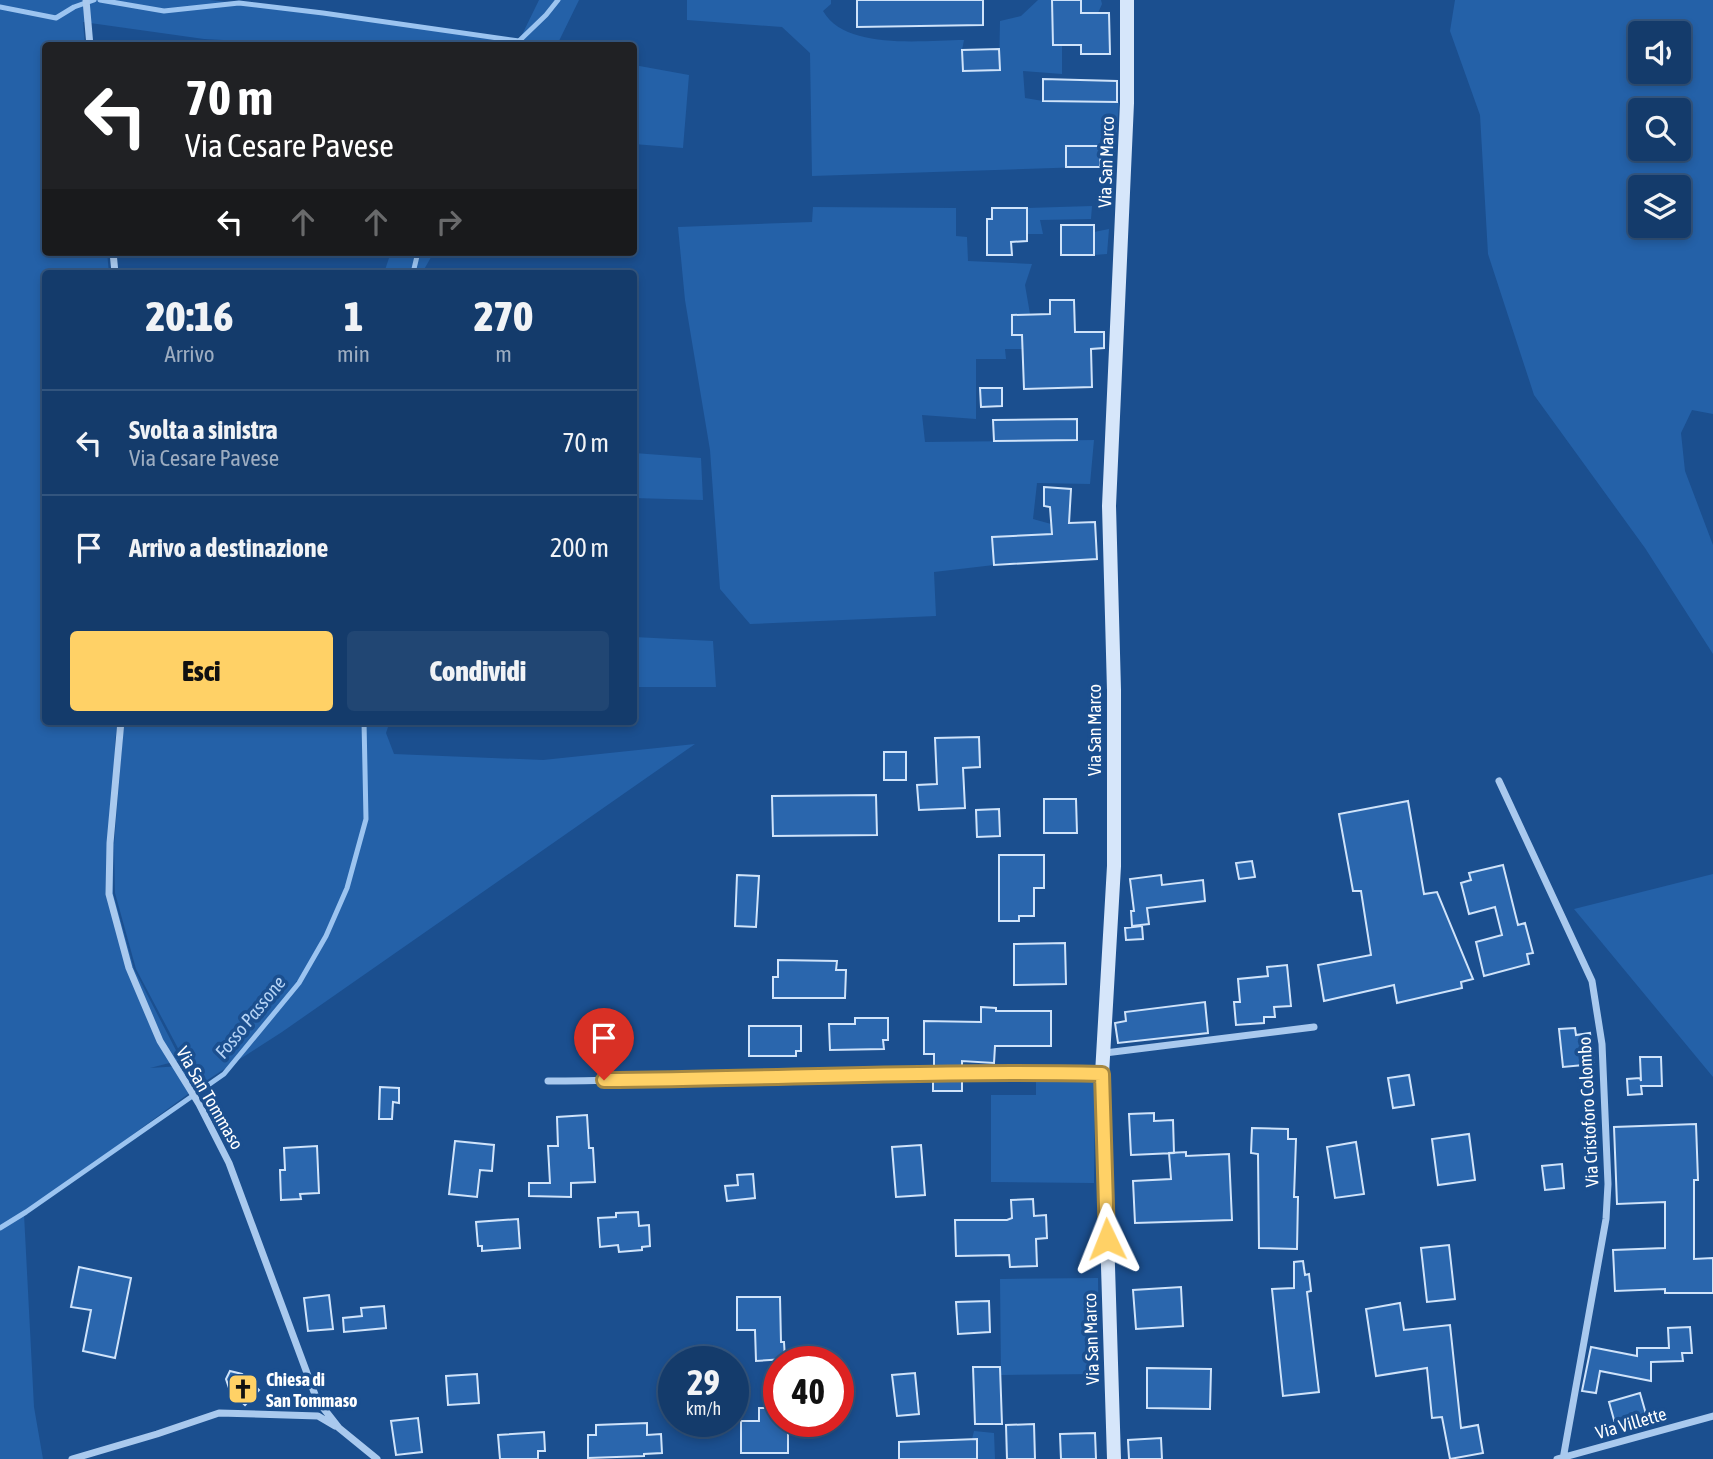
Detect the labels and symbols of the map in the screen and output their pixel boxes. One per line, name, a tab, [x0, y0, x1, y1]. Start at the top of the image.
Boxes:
street label: Via San Marco	[1094, 116, 1118, 208]
street label: Via San Marco	[1084, 684, 1105, 776]
water label: Fosso Passone	[210, 971, 290, 1063]
pin	[574, 1008, 634, 1080]
street label: Via Cristoforo Colombo	[1574, 1036, 1602, 1188]
street label: Via San Tommaso	[172, 1043, 248, 1153]
position arrow	[1070, 1202, 1144, 1276]
street label: Via San Marco	[1079, 1293, 1103, 1385]
speed limit sign: 40	[763, 1346, 854, 1437]
place label: Chiesa di San Tommaso	[266, 1369, 358, 1411]
church icon: Chiesa di San Tommaso	[226, 1372, 260, 1406]
street label: Via Villette	[1593, 1403, 1669, 1443]

